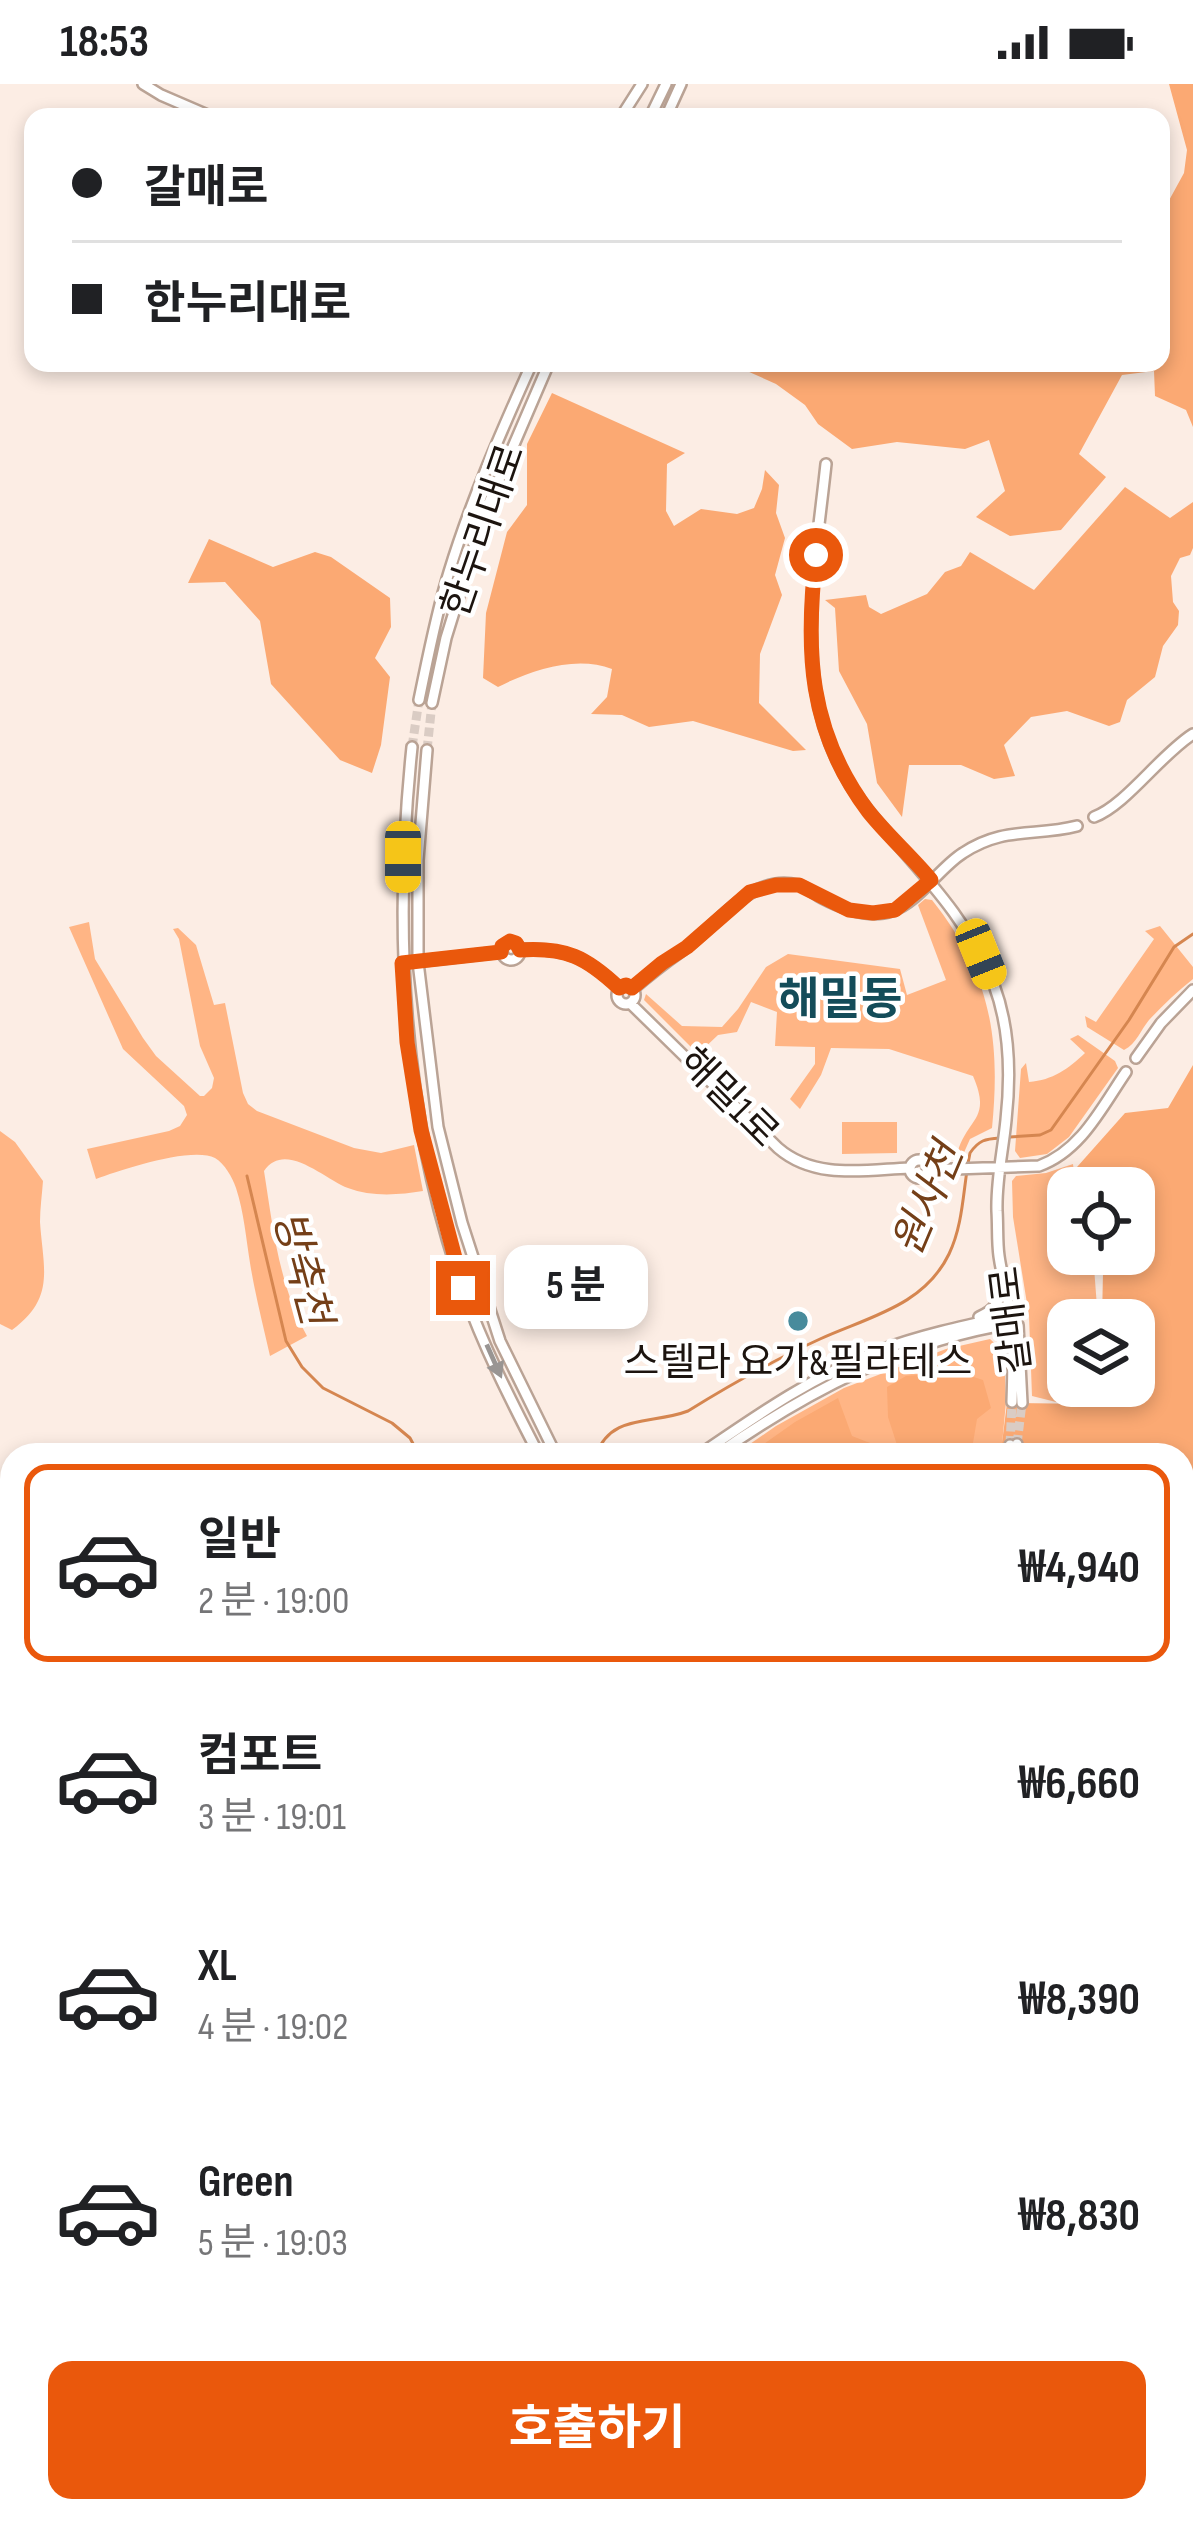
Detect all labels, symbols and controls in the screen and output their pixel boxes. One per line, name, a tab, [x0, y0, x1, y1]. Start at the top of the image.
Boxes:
text: 18:53	[60, 15, 149, 70]
text: 갈매로	[144, 161, 268, 216]
text: 한누리대로	[144, 277, 351, 332]
street label: 한누리대로	[433, 439, 535, 623]
route start	[789, 528, 843, 582]
car	[385, 821, 421, 893]
car	[951, 914, 1011, 994]
district label: 해밀동	[778, 973, 902, 1028]
street label: 해밀1로	[668, 1038, 788, 1158]
water label: 원사천	[883, 1133, 977, 1263]
map controls	[1047, 1167, 1155, 1407]
button: locate	[1047, 1167, 1155, 1275]
water label: 방축천	[261, 1205, 342, 1335]
callout: 5 분	[505, 1246, 649, 1330]
route end	[436, 1261, 490, 1315]
text: 5 분	[546, 1263, 606, 1310]
street label: 갈매로	[982, 1264, 1042, 1376]
button: layers	[1047, 1299, 1155, 1407]
marker: 스텔라 요가&필라테스	[785, 1308, 811, 1334]
place label: 스텔라 요가&필라테스	[624, 1340, 972, 1387]
one-way arrow	[484, 1344, 504, 1379]
icon: car	[54, 1509, 162, 1617]
text: 일반	[198, 1513, 281, 1568]
text: ₩4,940	[1019, 1541, 1140, 1596]
text: 2 분 · 19:00	[198, 1578, 349, 1625]
icon: car	[54, 1725, 162, 1833]
text: 컴포트	[198, 1729, 322, 1784]
text: ₩6,660	[1019, 1757, 1140, 1812]
text: 3 분 · 19:01	[198, 1794, 346, 1841]
text: XL	[198, 1939, 237, 1994]
icon: car	[54, 1941, 162, 2049]
text: ₩8,390	[1019, 1973, 1140, 2028]
text: 4 분 · 19:02	[198, 2004, 348, 2051]
text: Green	[198, 2155, 294, 2210]
icon: car	[54, 2157, 162, 2265]
text: ₩8,830	[1019, 2189, 1140, 2244]
text: 5 분 · 19:03	[198, 2220, 348, 2267]
button: 호출하기	[48, 2361, 1146, 2499]

